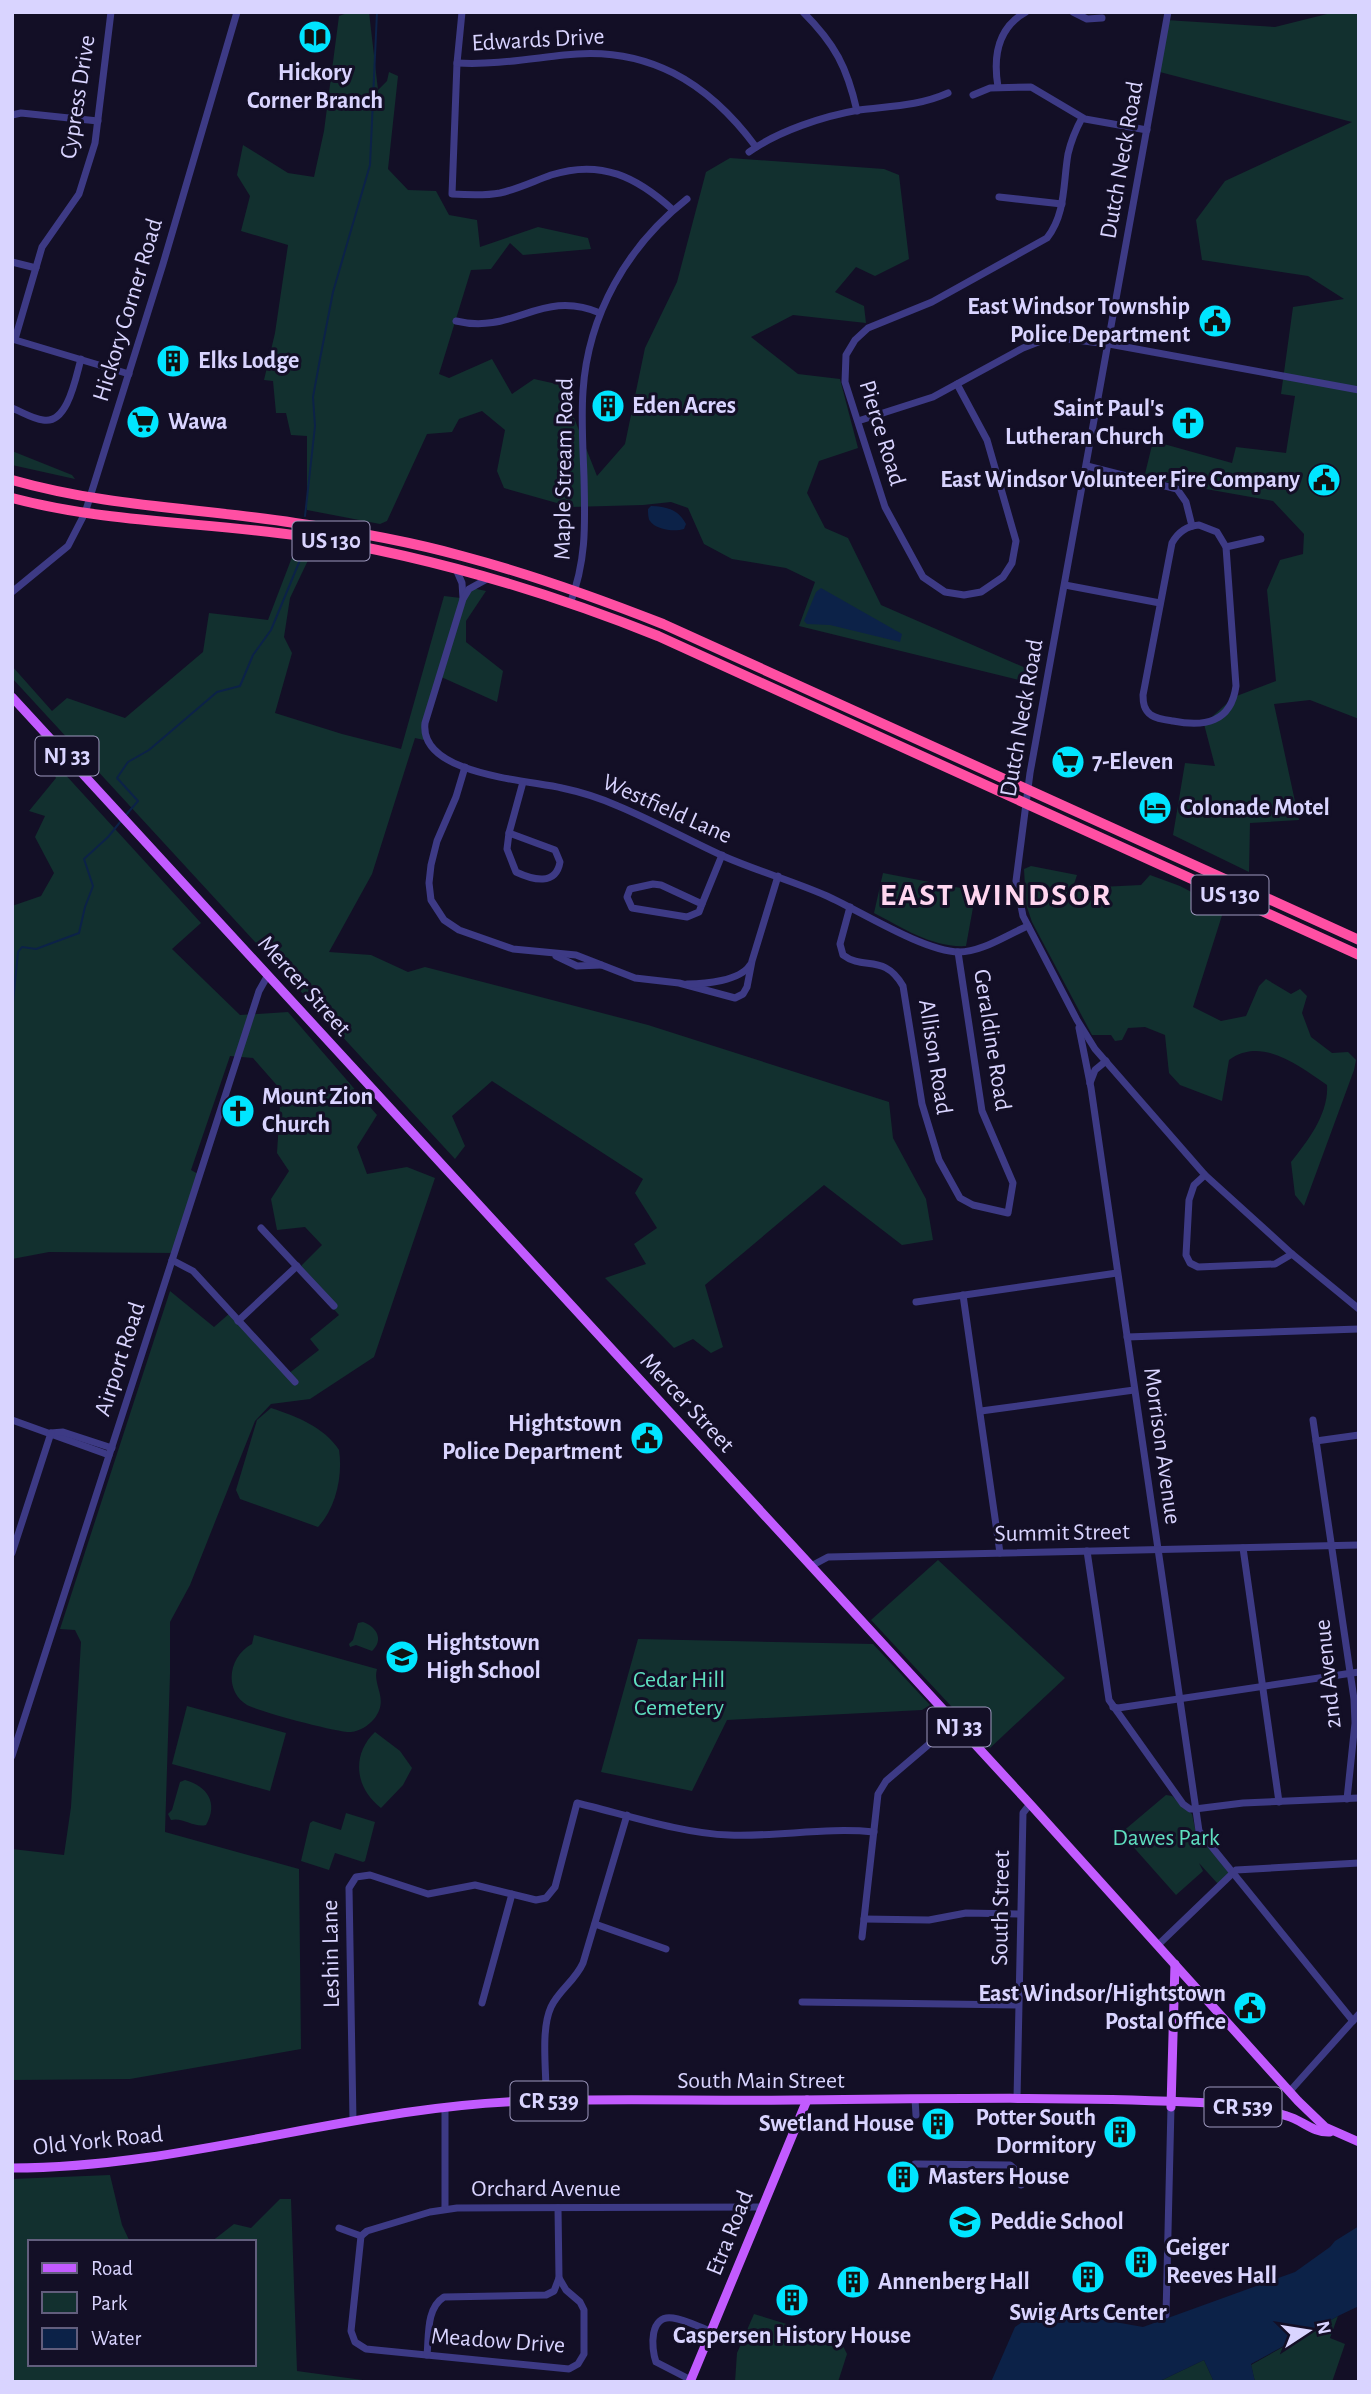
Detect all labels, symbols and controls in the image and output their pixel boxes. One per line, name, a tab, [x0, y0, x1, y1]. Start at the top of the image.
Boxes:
library icon: Hickory Corner Branch	[296, 18, 334, 56]
street label: Edwards Drive	[471, 25, 605, 55]
street label: Cypress Drive	[56, 33, 100, 161]
place label: Hickory Corner Branch	[247, 61, 383, 113]
street label: Dutch Neck Road	[1096, 79, 1148, 241]
street label: Hickory Corner Road	[89, 216, 167, 404]
place label: East Windsor Township Police Department	[967, 295, 1190, 347]
public building icon: East Windsor Township Police Department	[1196, 302, 1234, 340]
building icon: Elks Lodge	[154, 342, 192, 380]
place label: Elks Lodge	[198, 349, 299, 373]
street label: Pierce Road	[855, 377, 909, 489]
street label: Maple Stream Road	[550, 378, 578, 560]
building icon: Eden Acres	[589, 387, 627, 425]
place label: Eden Acres	[632, 394, 736, 418]
place label: Saint Paul's Lutheran Church	[1005, 397, 1164, 449]
supermarket icon: Wawa	[124, 403, 162, 441]
church icon: Saint Paul's Lutheran Church	[1169, 404, 1207, 442]
place label: Wawa	[168, 410, 228, 434]
public building icon: East Windsor Volunteer Fire Company	[1305, 461, 1343, 499]
place label: East Windsor Volunteer Fire Company	[940, 468, 1300, 492]
road number: US 130	[292, 522, 370, 561]
street label: Dutch Neck Road	[996, 637, 1048, 799]
road number: NJ 33	[36, 736, 98, 776]
supermarket icon: 7-Eleven	[1049, 743, 1087, 781]
place label: 7-Eleven	[1092, 750, 1173, 774]
street label: Westfield Lane	[599, 770, 735, 848]
hotel icon: Colonade Motel	[1136, 789, 1174, 827]
place label: Colonade Motel	[1180, 796, 1330, 820]
road number: US 130	[1192, 876, 1268, 914]
district label: EAST WINDSOR	[880, 879, 1112, 911]
street label: Mercer Street	[253, 931, 355, 1041]
street label: Geraldine Road	[969, 968, 1015, 1112]
street label: Allison Road	[914, 998, 956, 1116]
place label: Mount Zion Church	[262, 1085, 373, 1137]
church icon: Mount Zion Church	[219, 1092, 257, 1130]
street label: Airport Road	[90, 1299, 150, 1419]
street label: Mercer Street	[635, 1349, 739, 1457]
street label: Morrison Avenue	[1139, 1366, 1185, 1526]
place label: Hightstown Police Department	[442, 1412, 622, 1464]
public building icon: Hightstown Police Department	[628, 1419, 666, 1457]
street label: Summit Street	[994, 1520, 1130, 1546]
street label: 2nd Avenue	[1310, 1618, 1346, 1730]
place label: Hightstown High School	[426, 1631, 541, 1683]
school or university icon: Hightstown High School	[383, 1638, 421, 1676]
park label: Cedar Hill Cemetery	[633, 1668, 725, 1720]
road number: NJ 33	[928, 1708, 990, 1746]
park label: Dawes Park	[1112, 1826, 1220, 1850]
street label: South Street	[988, 1850, 1014, 1966]
street label: Leshin Lane	[318, 1900, 344, 2008]
place label: East Windsor/Hightstown Postal Office	[978, 1982, 1226, 2034]
public building icon: East Windsor/Hightstown Postal Office	[1231, 1989, 1269, 2027]
street label: South Main Street	[677, 2069, 845, 2093]
road number: CR 539	[510, 2082, 588, 2120]
road number: CR 539	[1204, 2088, 1282, 2126]
building icon: Swetland House	[919, 2105, 957, 2143]
place label: Potter South Dormitory	[975, 2106, 1096, 2158]
place label: Swetland House	[759, 2112, 914, 2136]
building icon: Potter South Dormitory	[1101, 2113, 1139, 2151]
street label: Old York Road	[32, 2122, 164, 2160]
building icon: Masters House	[884, 2158, 922, 2196]
place label: Masters House	[928, 2165, 1069, 2189]
street label: Orchard Avenue	[471, 2177, 621, 2201]
street label: Etra Road	[702, 2187, 758, 2279]
school or university icon: Peddie School	[946, 2203, 984, 2241]
place label: Peddie School	[990, 2210, 1124, 2234]
place label: Geiger Reeves Hall	[1166, 2236, 1277, 2288]
legend	[28, 2240, 256, 2366]
building icon: Geiger Reeves Hall	[1122, 2243, 1160, 2281]
text: Road	[91, 2258, 133, 2279]
building icon: Swig Arts Center	[1069, 2258, 1107, 2296]
building icon: Annenberg Hall	[834, 2263, 872, 2301]
place label: Annenberg Hall	[878, 2270, 1030, 2294]
building icon: Caspersen History House	[773, 2281, 811, 2319]
text: Park	[91, 2293, 128, 2314]
north arrow	[1273, 2296, 1343, 2366]
place label: Swig Arts Center	[1009, 2301, 1167, 2325]
text: N	[1312, 2319, 1334, 2336]
street label: Meadow Drive	[430, 2324, 566, 2358]
place label: Caspersen History House	[673, 2324, 911, 2348]
text: Water	[91, 2328, 141, 2349]

